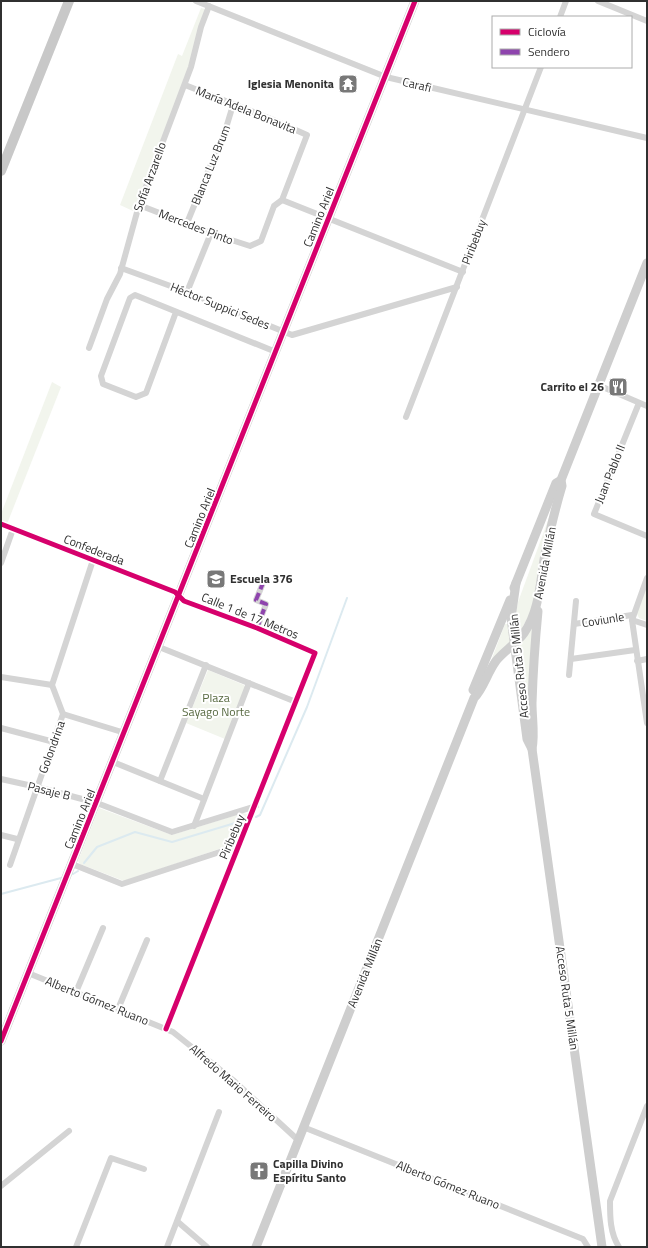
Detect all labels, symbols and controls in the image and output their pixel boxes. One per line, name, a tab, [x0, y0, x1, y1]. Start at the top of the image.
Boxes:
legend	[492, 16, 632, 68]
text: Ciclovía	[528, 22, 566, 41]
text: Sendero	[528, 42, 570, 61]
street label: Carafi	[401, 72, 434, 97]
temple icon: Iglesia Menonita	[337, 73, 359, 95]
place label: Iglesia Menonita	[248, 74, 334, 93]
street label: María Adela Bonavita	[193, 81, 299, 138]
street label: Blanca Luz Brum	[186, 122, 235, 208]
street label: Sofía Arzarello	[128, 139, 171, 214]
street label: Camino Ariel	[298, 184, 339, 250]
street label: Mercedes Pinto	[156, 204, 236, 249]
street label: Piribebuy	[456, 216, 491, 267]
street label: Héctor Suppici Sedes	[168, 277, 273, 334]
restaurant icon: Carrito el 26	[607, 376, 629, 398]
place label: Carrito el 26	[540, 377, 604, 396]
street label: Juan Pablo II	[589, 442, 630, 506]
street label: Camino Ariel	[179, 485, 220, 551]
street label: Avenida Millán	[528, 525, 561, 601]
street label: Confederada	[61, 529, 127, 570]
school or university icon: Escuela 376	[205, 568, 227, 590]
place label: Escuela 376	[230, 569, 293, 588]
street label: Calle 1 de 17 Metros	[199, 587, 302, 644]
street label: Coviunle	[580, 607, 625, 632]
street label: Acceso Ruta 5 Millán	[504, 613, 533, 719]
park label: Plaza Sayago Norte	[182, 688, 250, 721]
street label: Golondrina	[33, 718, 70, 776]
street label: Pasaje B	[26, 776, 72, 805]
street label: Camino Ariel	[59, 786, 100, 852]
street label: Piribebuy	[214, 811, 250, 862]
street label: Avenida Millán	[342, 935, 387, 1010]
street label: Acceso Ruta 5 Millán	[551, 945, 584, 1051]
street label: Alberto Gómez Ruano	[43, 971, 152, 1030]
street label: Alfredo Mario Ferreiro	[185, 1039, 281, 1126]
place label: Capilla Divino Espíritu Santo	[273, 1154, 346, 1187]
street label: Alberto Gómez Ruano	[394, 1155, 503, 1214]
church icon: Capilla Divino Espíritu Santo	[248, 1160, 270, 1182]

